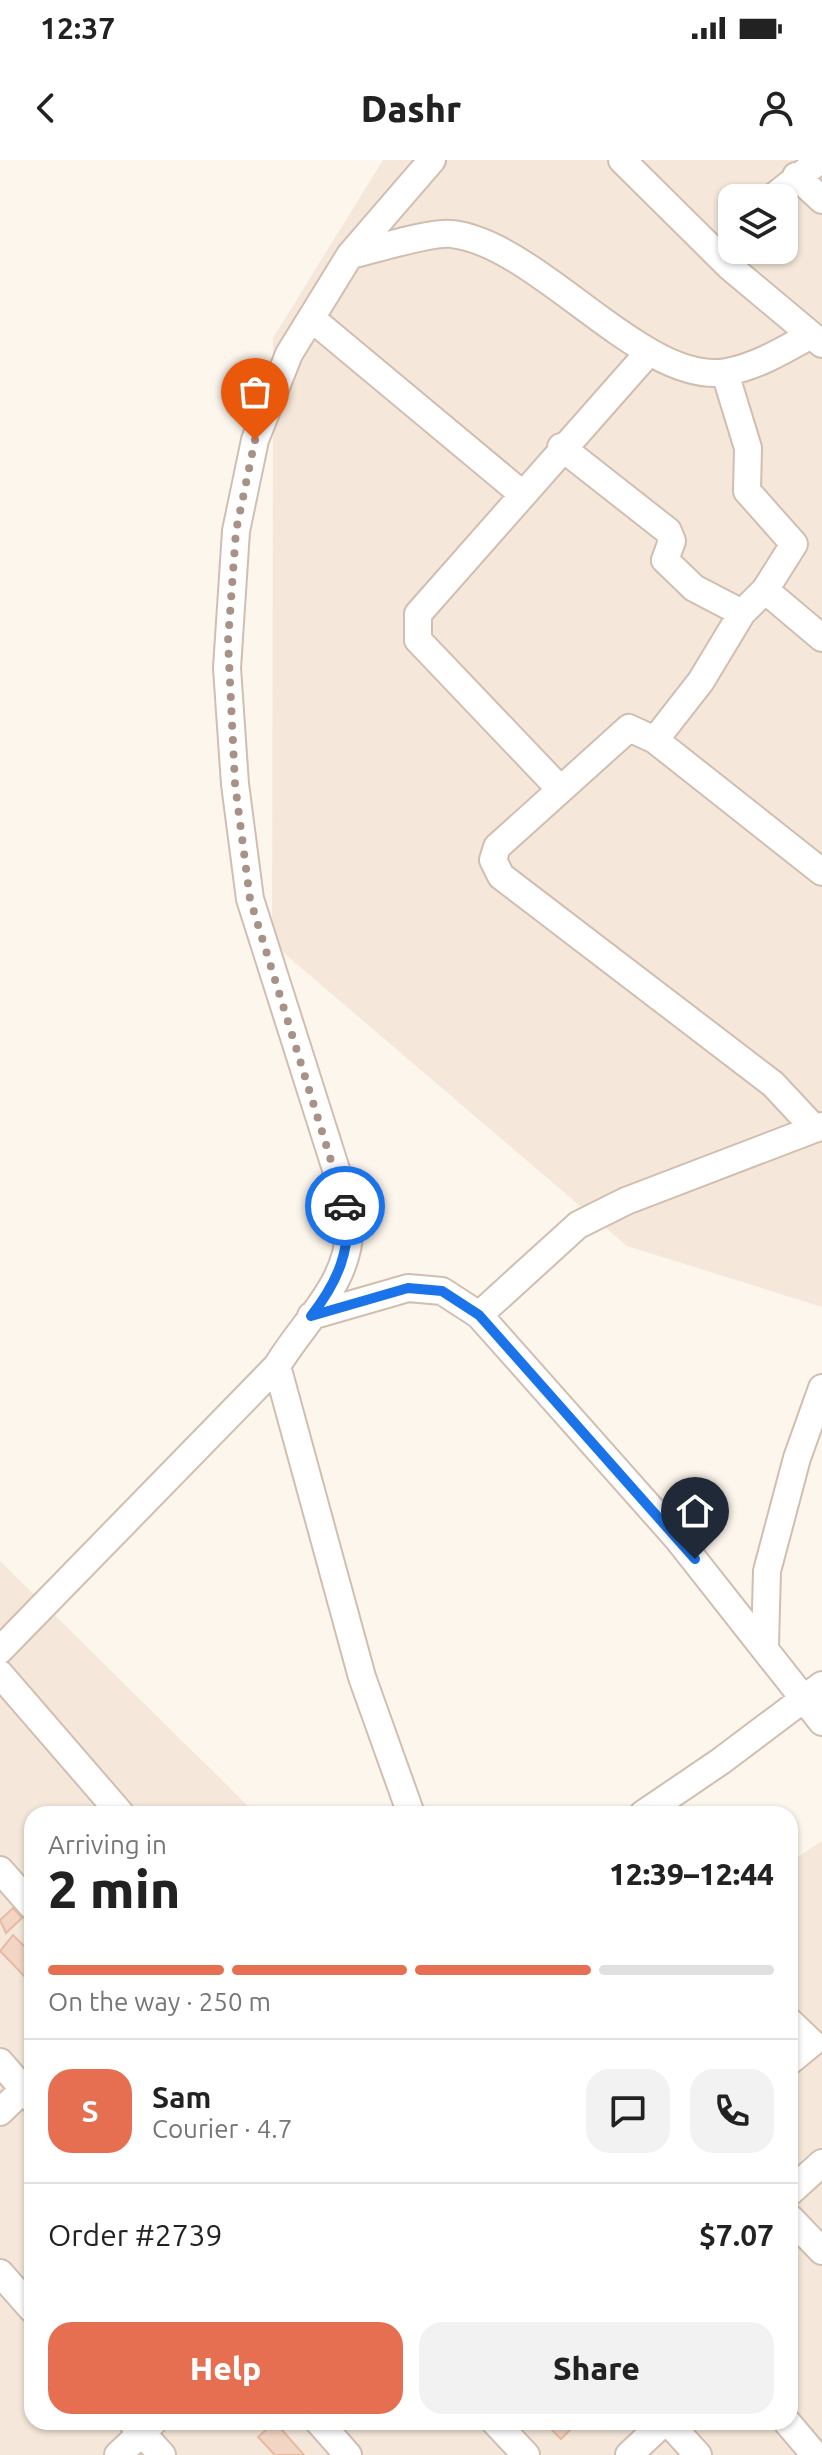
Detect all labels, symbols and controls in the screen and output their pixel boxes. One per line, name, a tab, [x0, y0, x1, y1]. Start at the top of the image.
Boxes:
text: 12:37	[40, 11, 115, 45]
icon: back	[24, 86, 68, 130]
icon: person	[754, 86, 798, 130]
text: Dashr	[361, 88, 461, 129]
map controls	[718, 184, 798, 264]
button: layers	[718, 184, 798, 264]
pin	[221, 358, 289, 440]
icon: bag	[233, 370, 277, 414]
courier	[305, 1166, 385, 1246]
icon: car	[323, 1184, 367, 1228]
pin	[661, 1477, 729, 1559]
icon: home	[673, 1489, 717, 1533]
text: Arriving in	[48, 1830, 167, 1859]
text: 12:39–12:44	[609, 1857, 774, 1891]
text: 2 min	[48, 1860, 180, 1918]
text: On the way · 250 m	[48, 1987, 271, 2016]
button: chat	[586, 2069, 670, 2153]
button: phone	[690, 2069, 774, 2153]
text: Sam	[152, 2080, 211, 2114]
text: S	[81, 2094, 99, 2128]
text: Courier · 4.7	[152, 2114, 292, 2143]
text: Order #2739	[48, 2218, 222, 2252]
text: $7.07	[699, 2218, 774, 2252]
button: Help	[48, 2322, 403, 2414]
button: Share	[419, 2322, 774, 2414]

